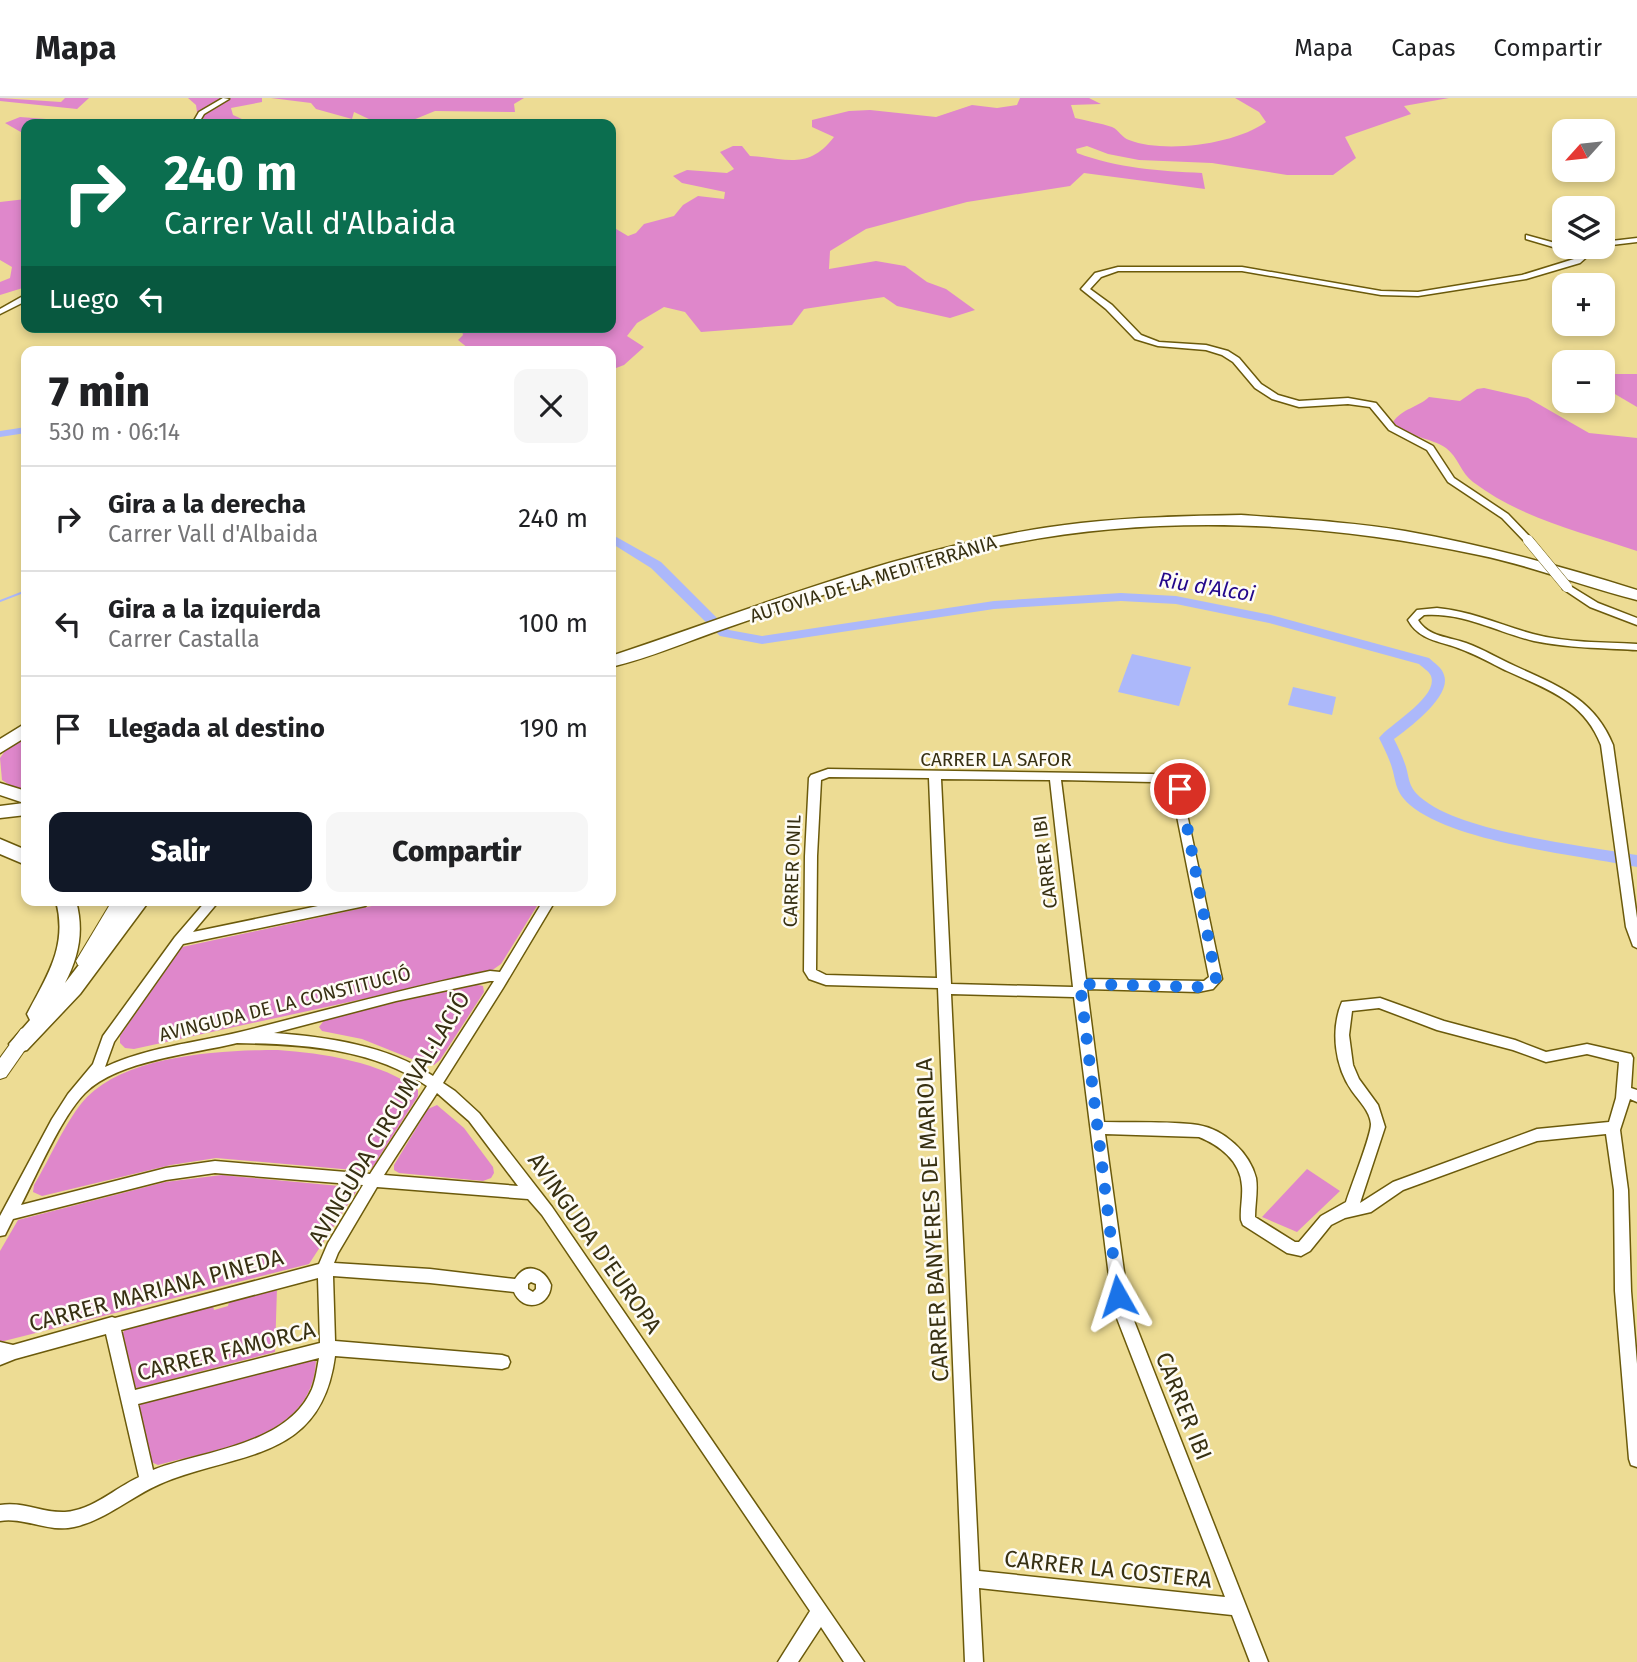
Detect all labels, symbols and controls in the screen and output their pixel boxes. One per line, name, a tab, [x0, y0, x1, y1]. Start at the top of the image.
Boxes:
text: Mapa	[35, 28, 116, 68]
text: Mapa	[1294, 34, 1353, 62]
text: Capas	[1391, 34, 1455, 62]
text: Compartir	[1493, 34, 1602, 62]
north arrow	[1552, 119, 1615, 182]
map controls	[1552, 119, 1615, 413]
text: 240 m	[164, 144, 297, 203]
icon: right	[49, 147, 140, 238]
button: layers	[1552, 196, 1615, 259]
text: Carrer Vall d'Albaida	[164, 204, 456, 242]
button: +	[1552, 273, 1615, 336]
icon: left	[133, 280, 171, 318]
text: Luego	[49, 284, 119, 315]
button: −	[1552, 350, 1615, 413]
text: 7 min	[49, 367, 150, 417]
button: close	[514, 369, 588, 443]
text: 530 m · 06:14	[49, 418, 180, 446]
text: Gira a la derecha	[108, 489, 306, 520]
icon: right	[49, 500, 87, 538]
text: 240 m	[518, 503, 588, 534]
text: Carrer Vall d'Albaida	[108, 520, 318, 548]
street label: AUTOVIA DE LA MEDITERRÀNIA	[747, 530, 999, 627]
water label: Riu d'Alcoi	[1157, 567, 1257, 607]
text: Gira a la izquierda	[108, 594, 321, 625]
icon: left	[49, 605, 87, 643]
text: 100 m	[519, 608, 588, 639]
text: Carrer Castalla	[108, 625, 260, 653]
icon: arrive	[49, 710, 87, 748]
text: Llegada al destino	[108, 713, 325, 744]
text: 190 m	[519, 713, 588, 744]
street label: CARRER LA SAFOR	[920, 748, 1072, 771]
pin	[1150, 759, 1210, 819]
icon: arrive	[1161, 770, 1199, 808]
button: Salir	[49, 812, 312, 892]
button: Compartir	[326, 812, 588, 892]
street label: CARRER ONIL	[779, 814, 805, 928]
street label: CARRER IBI	[1028, 814, 1062, 910]
street label: AVINGUDA DE LA CONSTITUCIÓ	[157, 962, 413, 1046]
street label: AVINGUDA CIRCUMVAL·LACIÓ	[301, 986, 476, 1250]
street label: CARRER BANYERES DE MARIOLA	[909, 1057, 954, 1383]
street label: AVINGUDA D'EUROPA	[522, 1147, 668, 1339]
street label: CARRER MARIANA PINEDA	[26, 1242, 287, 1337]
position arrow	[1081, 1259, 1155, 1333]
street label: CARRER FAMORCA	[134, 1315, 319, 1387]
street label: CARRER IBI	[1150, 1348, 1218, 1464]
street label: CARRER LA COSTERA	[1003, 1544, 1214, 1594]

